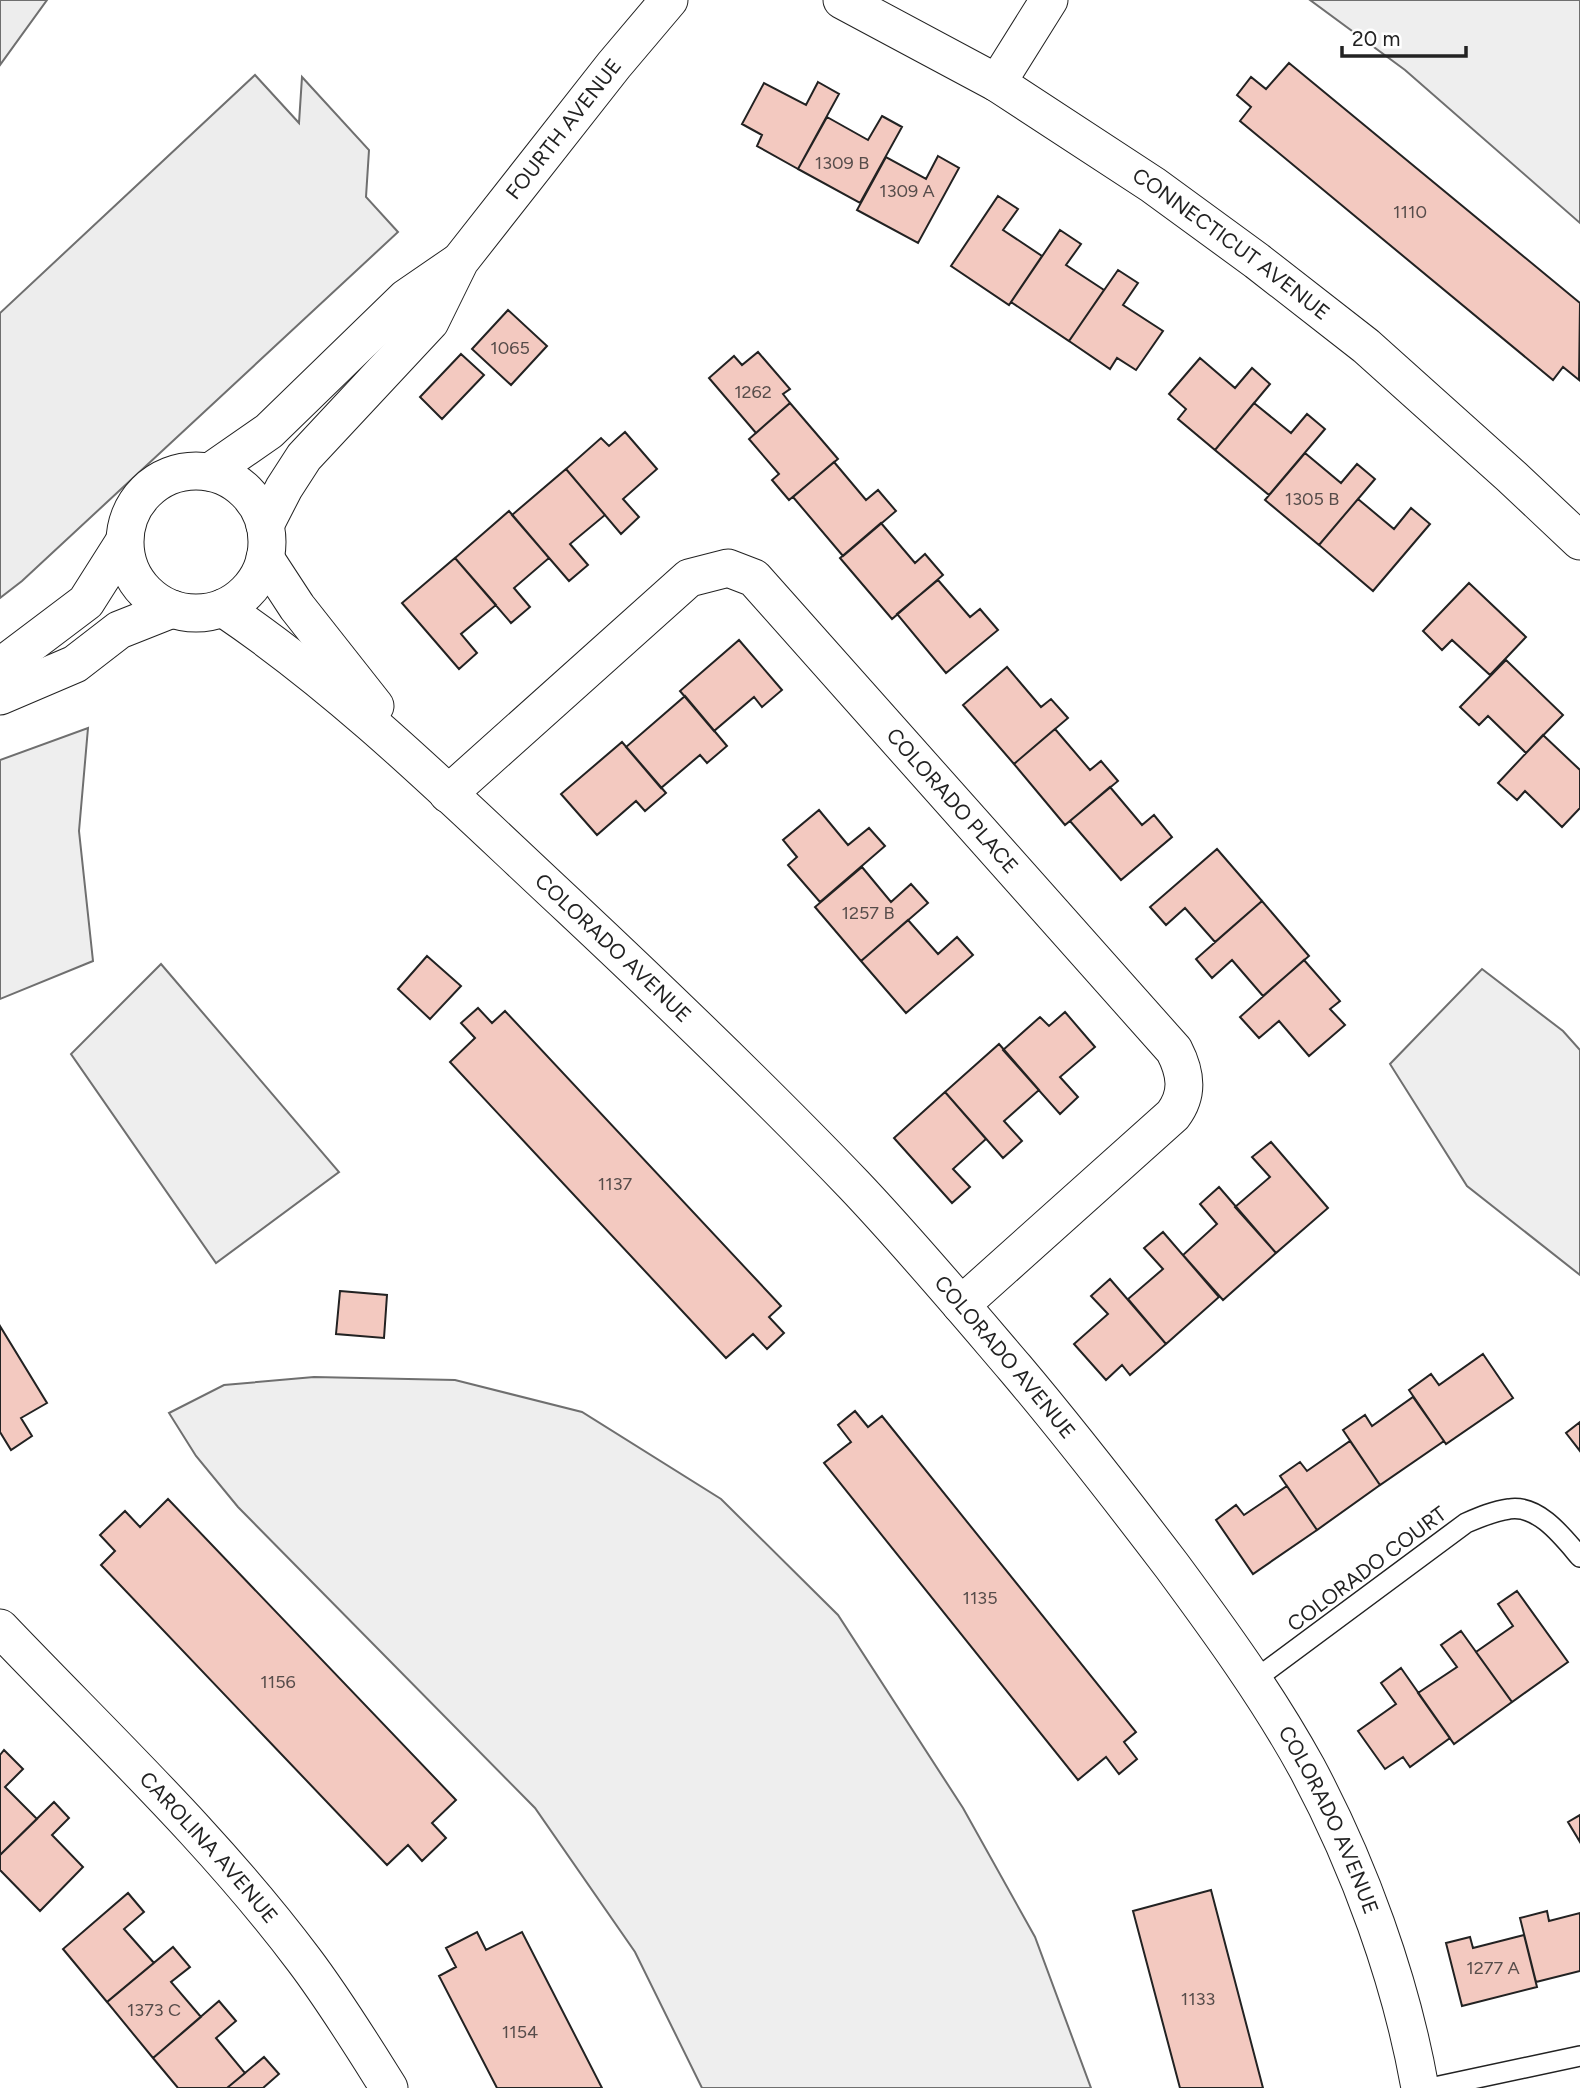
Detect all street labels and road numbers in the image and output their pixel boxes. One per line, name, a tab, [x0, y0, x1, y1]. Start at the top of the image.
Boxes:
street label: FOURTH AVENUE	[500, 53, 626, 204]
street label: CONNECTICUT AVENUE	[1128, 162, 1335, 325]
street label: COLORADO PLACE	[881, 723, 1024, 878]
street label: COLORADO AVENUE	[530, 868, 697, 1027]
street label: COLORADO AVENUE	[929, 1270, 1081, 1443]
street label: COLORADO COURT	[1282, 1500, 1451, 1637]
street label: COLORADO AVENUE	[1273, 1721, 1384, 1917]
street label: CAROLINA AVENUE	[135, 1766, 283, 1928]

